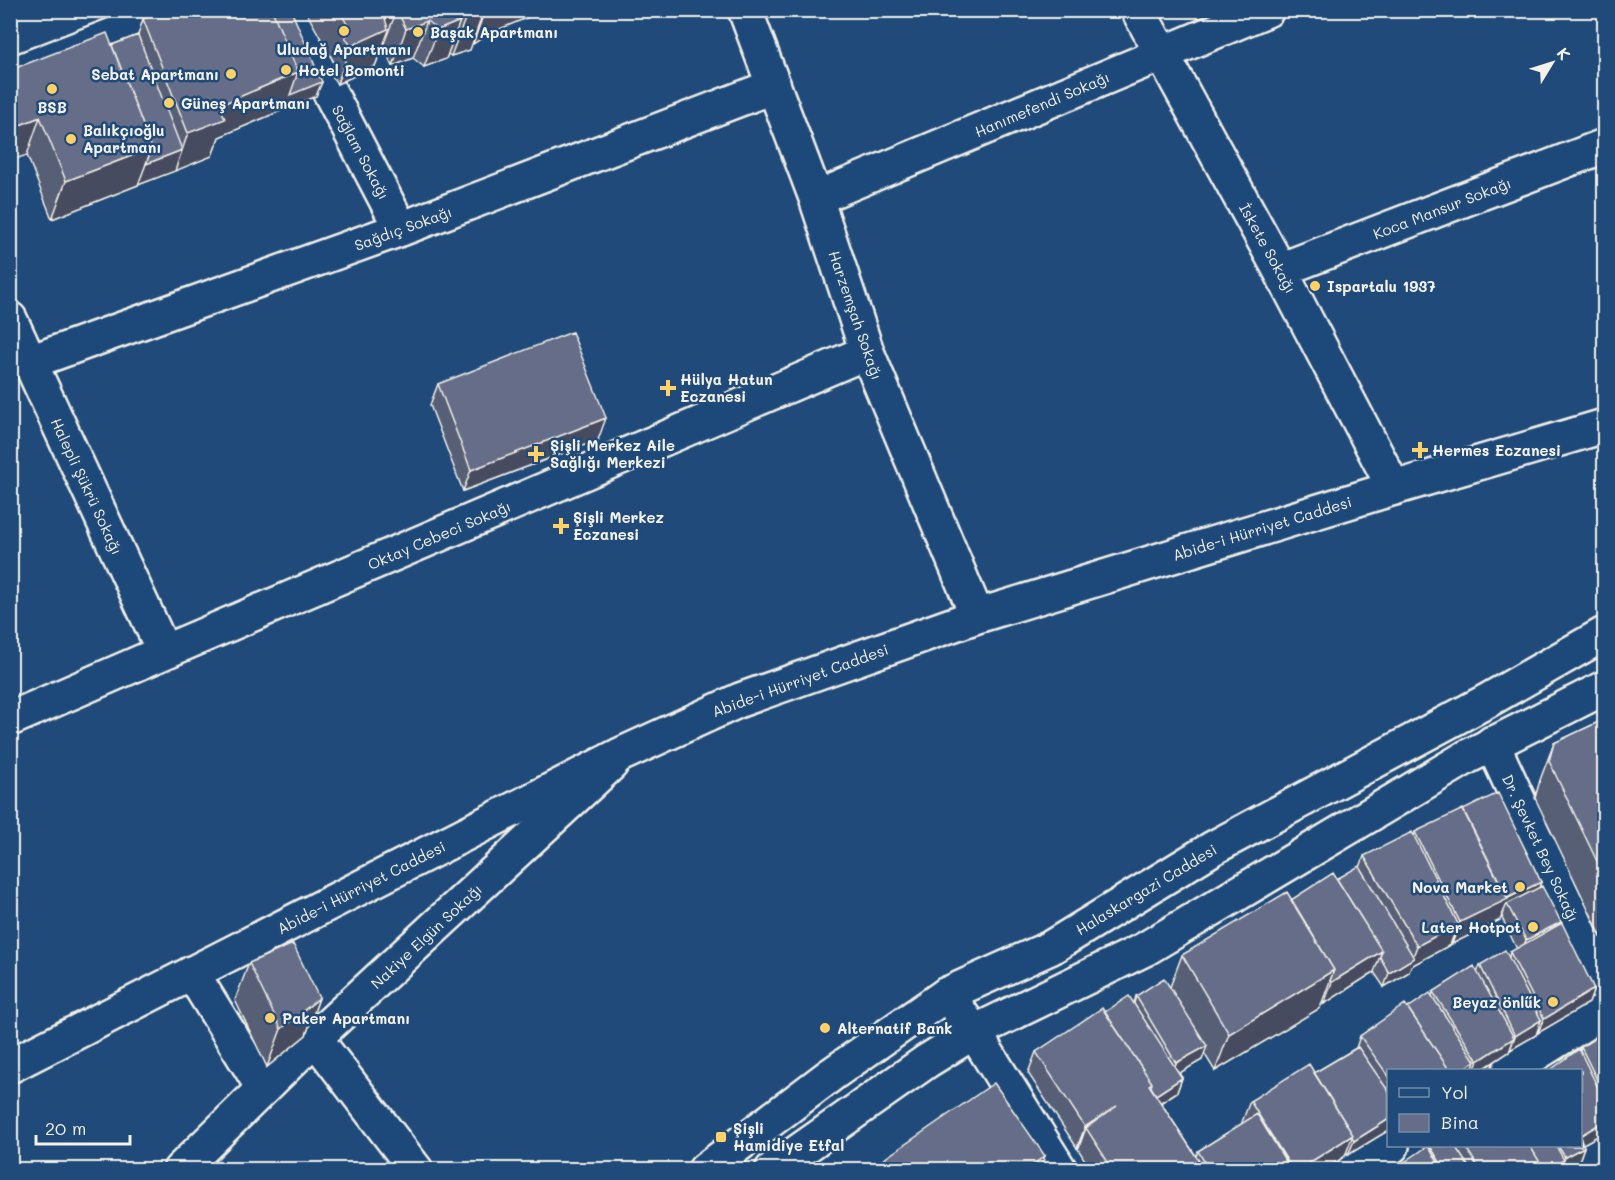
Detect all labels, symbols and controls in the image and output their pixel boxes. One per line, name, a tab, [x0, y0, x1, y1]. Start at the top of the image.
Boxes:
place label: Başak Apartmanı	[430, 22, 558, 43]
marker: Uludağ Apartmanı	[337, 24, 351, 38]
marker: Başak Apartmanı	[411, 25, 425, 39]
north arrow	[1522, 33, 1582, 93]
place label: Uludağ Apartmanı	[277, 39, 411, 59]
text: K	[1553, 43, 1576, 64]
place label: Hotel Bomonti	[298, 60, 405, 80]
marker: Hotel Bomonti	[279, 63, 293, 77]
place label: Sebat Apartmanı	[91, 64, 219, 84]
marker: Sebat Apartmanı	[224, 67, 238, 81]
street label: Hanımefendi Sokağı	[971, 67, 1113, 141]
marker: BSB	[45, 82, 59, 96]
place label: Güneş Apartmanı	[181, 93, 310, 114]
marker: Güneş Apartmanı	[162, 96, 176, 110]
place label: BSB	[37, 97, 67, 117]
street label: Sağlam Sokağı	[328, 101, 394, 203]
place label: Balıkçıoğlu Apartmanı	[83, 120, 165, 157]
marker: Balıkçıoğlu Apartmanı	[64, 132, 78, 146]
street label: Koca Mansur Sokağı	[1370, 172, 1514, 244]
street label: İskete Sokağı	[1235, 199, 1301, 297]
street label: Sağdıç Sokağı	[351, 201, 455, 255]
street label: Harzemşah Sokağı	[825, 248, 887, 382]
place label: Ispartalu 1937	[1327, 276, 1436, 296]
marker: Ispartalu 1937	[1308, 279, 1322, 293]
place label: Hülya Hatun Eczanesi	[680, 369, 773, 406]
marker: Hülya Hatun Eczanesi	[661, 381, 675, 395]
street label: Halepli Şükrü Sokağı	[47, 414, 127, 558]
place label: Şişli Merkez Aile Sağlığı Merkezi	[550, 435, 675, 472]
place label: Hermes Eczanesi	[1432, 440, 1561, 460]
marker: Hermes Eczanesi	[1413, 443, 1427, 457]
marker: Şişli Merkez Aile Sağlığı Merkezi	[527, 445, 545, 463]
street label: Abide-i Hürriyet Caddesi	[1170, 491, 1354, 565]
street label: Oktay Cebeci Sokağı	[364, 496, 514, 574]
place label: Şişli Merkez Eczanesi	[573, 507, 664, 544]
marker: Şişli Merkez Eczanesi	[554, 519, 568, 533]
street label: Abide-i Hürriyet Caddesi	[709, 639, 891, 721]
street label: Dr. Şevket Bey Sokağı	[1498, 771, 1584, 925]
street label: Abide-i Hürriyet Caddesi	[273, 836, 449, 938]
street label: Halaskargazi Caddesi	[1072, 839, 1220, 939]
place label: Nova Market	[1412, 877, 1508, 897]
street label: Nakiye Elgün Sokağı	[366, 879, 486, 993]
marker: Nova Market	[1513, 880, 1527, 894]
place label: Later Hotpot	[1421, 917, 1521, 937]
marker: Later Hotpot	[1526, 920, 1540, 934]
place label: Beyaz önlűk	[1452, 992, 1541, 1012]
marker: Beyaz önlűk	[1546, 995, 1560, 1009]
place label: Paker Apartmanı	[282, 1008, 410, 1028]
marker: Paker Apartmanı	[263, 1011, 277, 1025]
place label: Alternatif Bank	[837, 1018, 952, 1038]
marker: Alternatif Bank	[818, 1021, 832, 1035]
legend	[1387, 1069, 1582, 1147]
text: Yol	[1441, 1080, 1468, 1104]
scale bar	[36, 1108, 130, 1146]
text: Bina	[1441, 1110, 1479, 1134]
text: 20 m	[45, 1116, 86, 1140]
place label: Şişli Hamidiye Etfal	[733, 1118, 844, 1155]
marker: Şişli Hamidiye Etfal	[714, 1130, 728, 1144]

